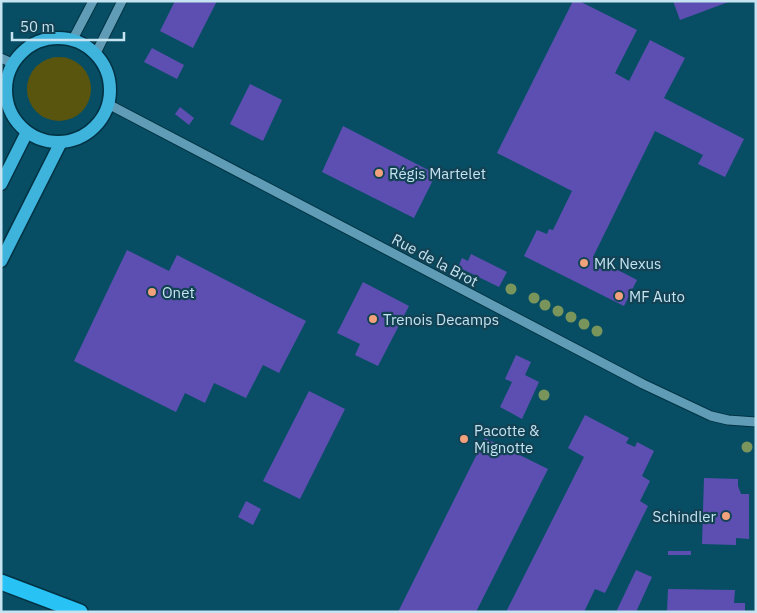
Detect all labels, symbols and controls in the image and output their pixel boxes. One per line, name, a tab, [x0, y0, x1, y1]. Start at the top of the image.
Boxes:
scale bar	[12, 10, 125, 42]
text: 50 m	[20, 17, 55, 36]
place label: Régis Martelet	[389, 164, 486, 183]
marker: Régis Martelet	[373, 167, 385, 179]
street label: Rue de la Brot	[389, 229, 481, 291]
place label: MK Nexus	[594, 254, 661, 273]
marker: MK Nexus	[578, 257, 590, 269]
place label: Onet	[162, 283, 195, 302]
marker: Onet	[146, 286, 158, 298]
place label: MF Auto	[629, 287, 685, 306]
marker: MF Auto	[613, 290, 625, 302]
place label: Trenois Decamps	[383, 310, 499, 329]
marker: Trenois Decamps	[367, 313, 379, 325]
place label: Pacotte & Mignotte	[474, 421, 540, 457]
marker: Pacotte & Mignotte	[458, 433, 470, 445]
place label: Schindler	[652, 507, 716, 526]
marker: Schindler	[720, 510, 732, 522]

